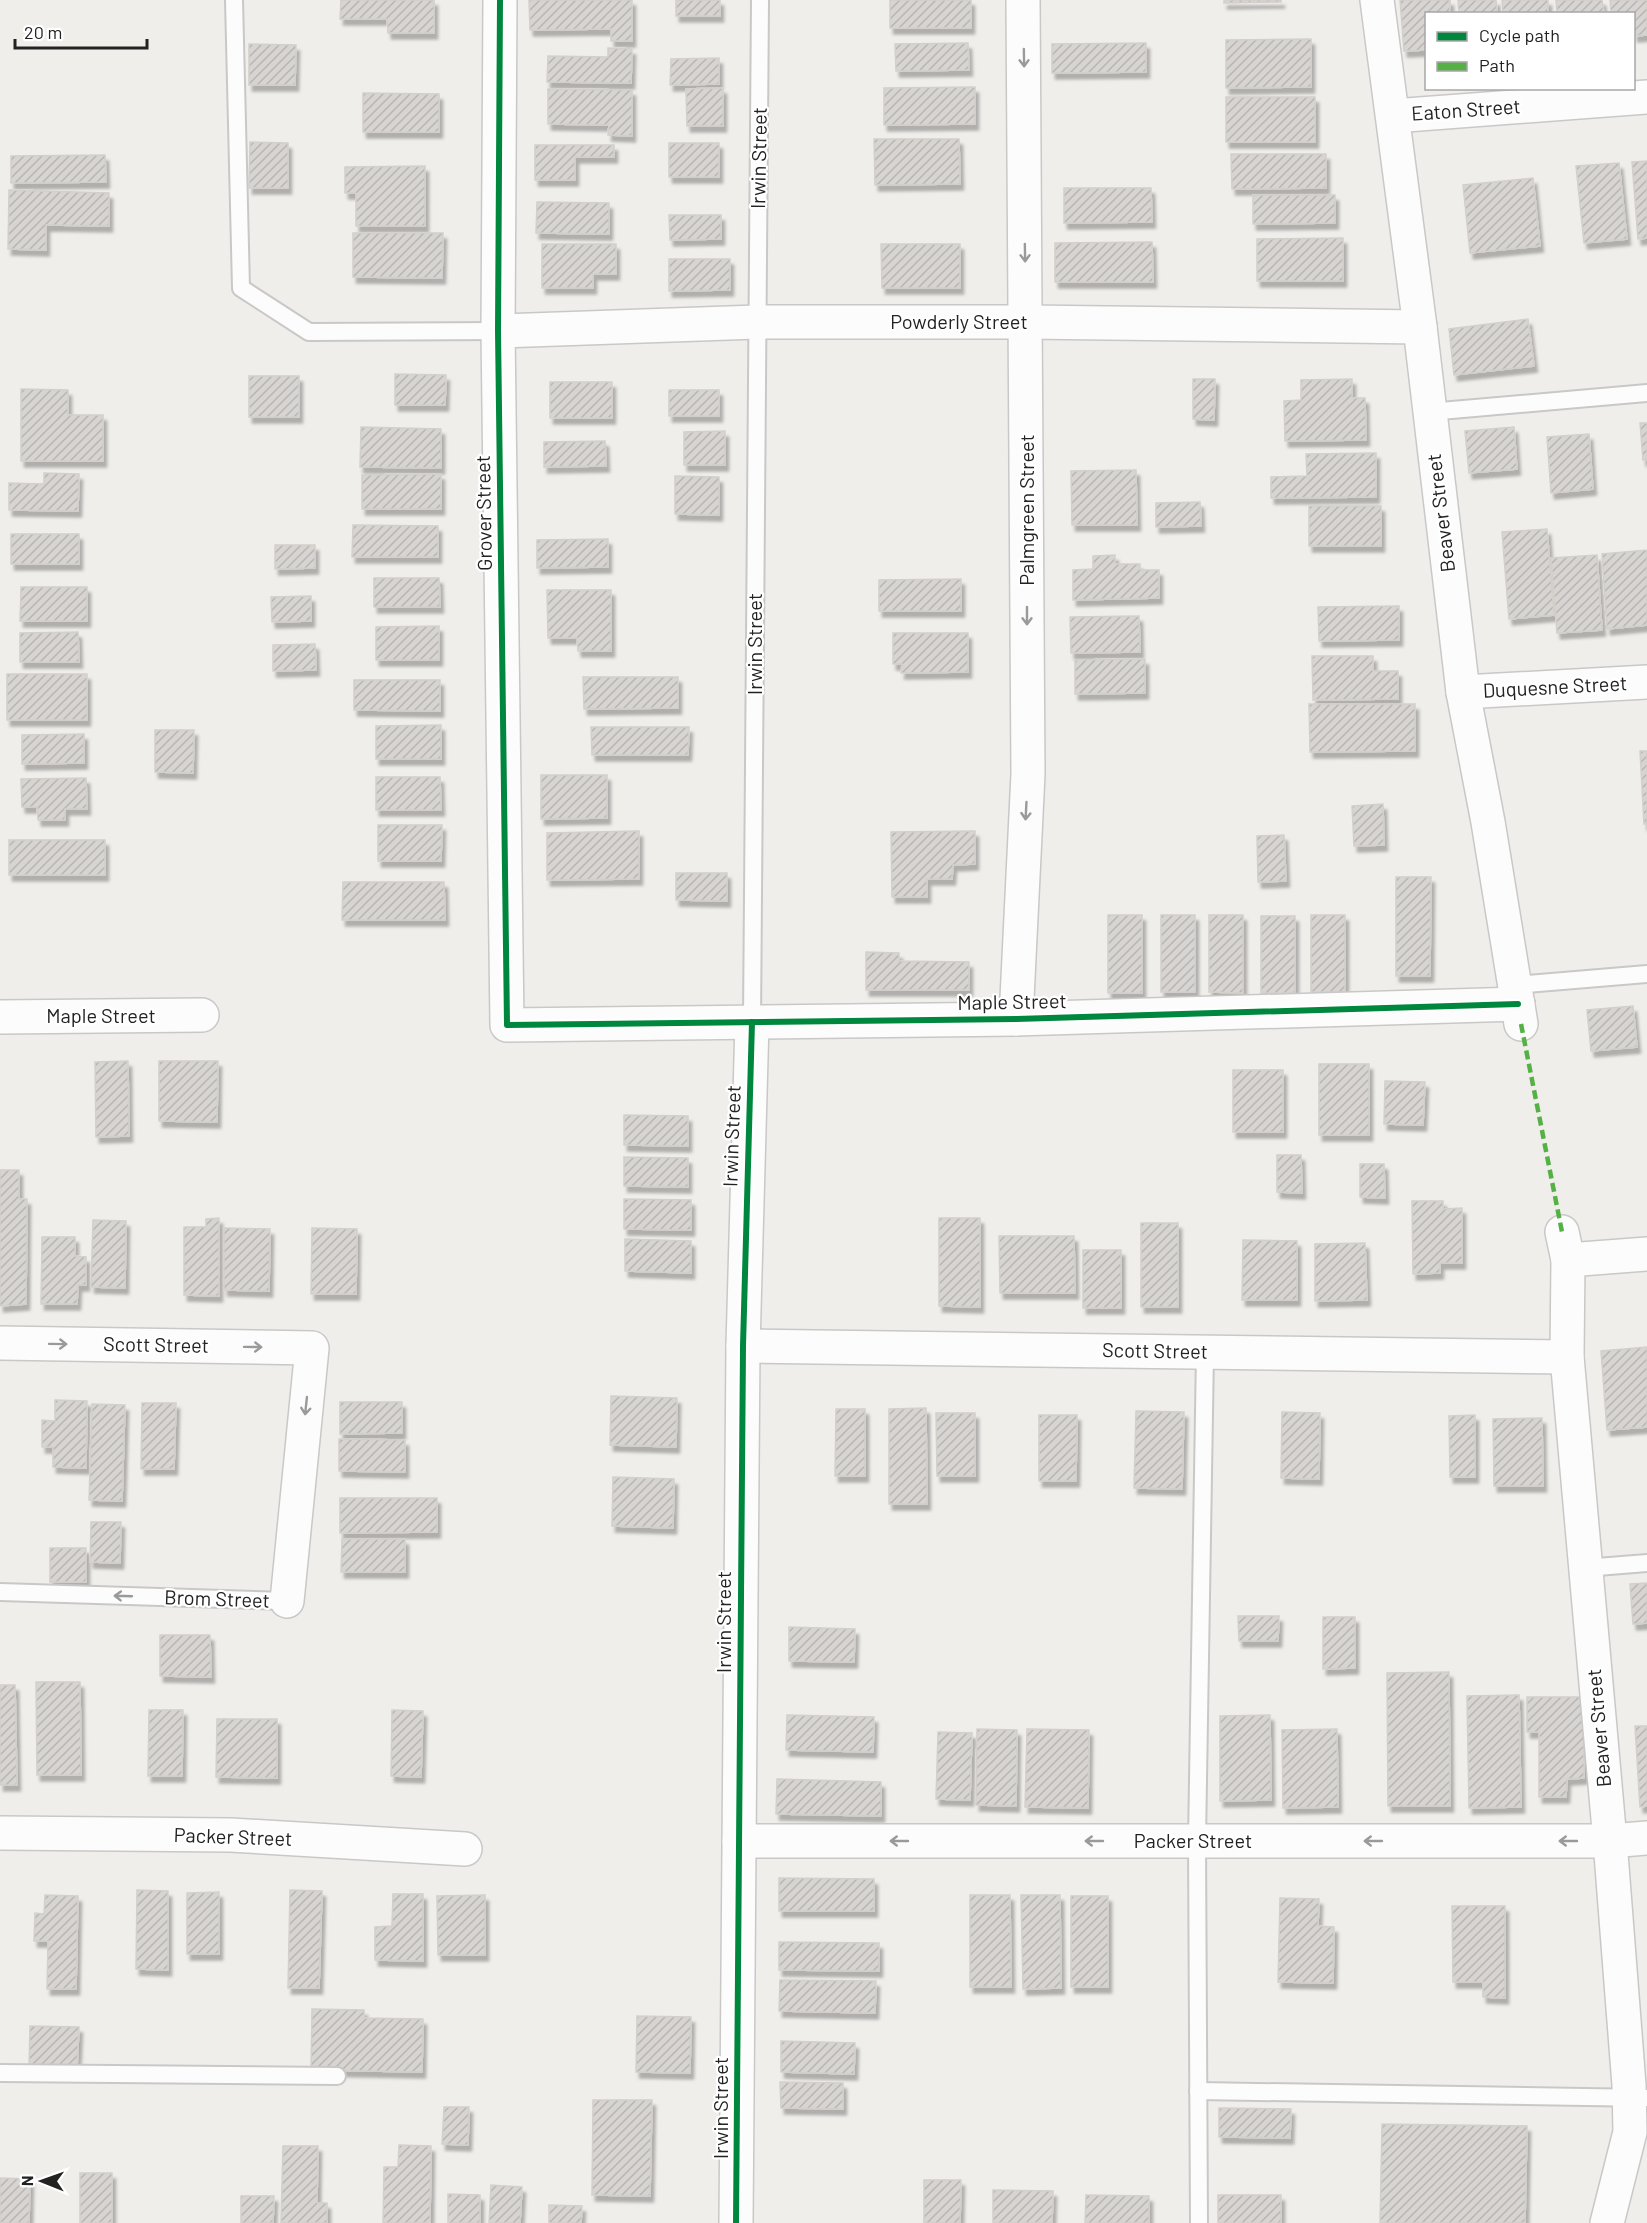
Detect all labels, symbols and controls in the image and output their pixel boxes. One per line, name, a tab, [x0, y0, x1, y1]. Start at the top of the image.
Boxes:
scale bar	[15, 12, 147, 50]
legend	[1425, 12, 1635, 90]
text: 20 m	[24, 21, 62, 43]
text: Cycle path	[1479, 24, 1560, 46]
one-way arrow	[1018, 48, 1030, 68]
text: Path	[1479, 54, 1515, 76]
street label: Eaton Street	[1410, 93, 1521, 125]
street label: Irwin Street	[745, 107, 771, 209]
one-way arrow	[1020, 243, 1031, 263]
street label: Powderly Street	[890, 309, 1028, 333]
street label: Palmgreen Street	[1014, 434, 1038, 586]
street label: Beaver Street	[1421, 453, 1459, 574]
street label: Grover Street	[470, 455, 496, 571]
street label: Irwin Street	[742, 593, 766, 695]
one-way arrow	[1021, 606, 1033, 626]
street label: Duquesne Street	[1482, 670, 1628, 702]
one-way arrow	[1020, 801, 1031, 821]
street label: Maple Street	[957, 988, 1067, 1014]
street label: Maple Street	[46, 1003, 156, 1027]
street label: Irwin Street	[717, 1085, 745, 1187]
street label: Scott Street	[103, 1331, 209, 1357]
street label: Scott Street	[1102, 1337, 1208, 1363]
one-way arrow	[48, 1338, 68, 1350]
one-way arrow	[243, 1341, 263, 1353]
one-way arrow	[300, 1396, 311, 1415]
street label: Irwin Street	[711, 1571, 735, 1673]
street label: Brom Street	[164, 1584, 270, 1612]
one-way arrow	[114, 1590, 134, 1602]
street label: Beaver Street	[1581, 1668, 1615, 1788]
street label: Packer Street	[173, 1822, 293, 1850]
street label: Packer Street	[1134, 1828, 1252, 1852]
one-way arrow	[889, 1835, 909, 1847]
one-way arrow	[1084, 1835, 1104, 1847]
one-way arrow	[1363, 1835, 1383, 1847]
one-way arrow	[1558, 1835, 1578, 1847]
street label: Irwin Street	[708, 2057, 732, 2159]
north arrow	[12, 2151, 72, 2211]
text: N	[17, 2175, 36, 2186]

